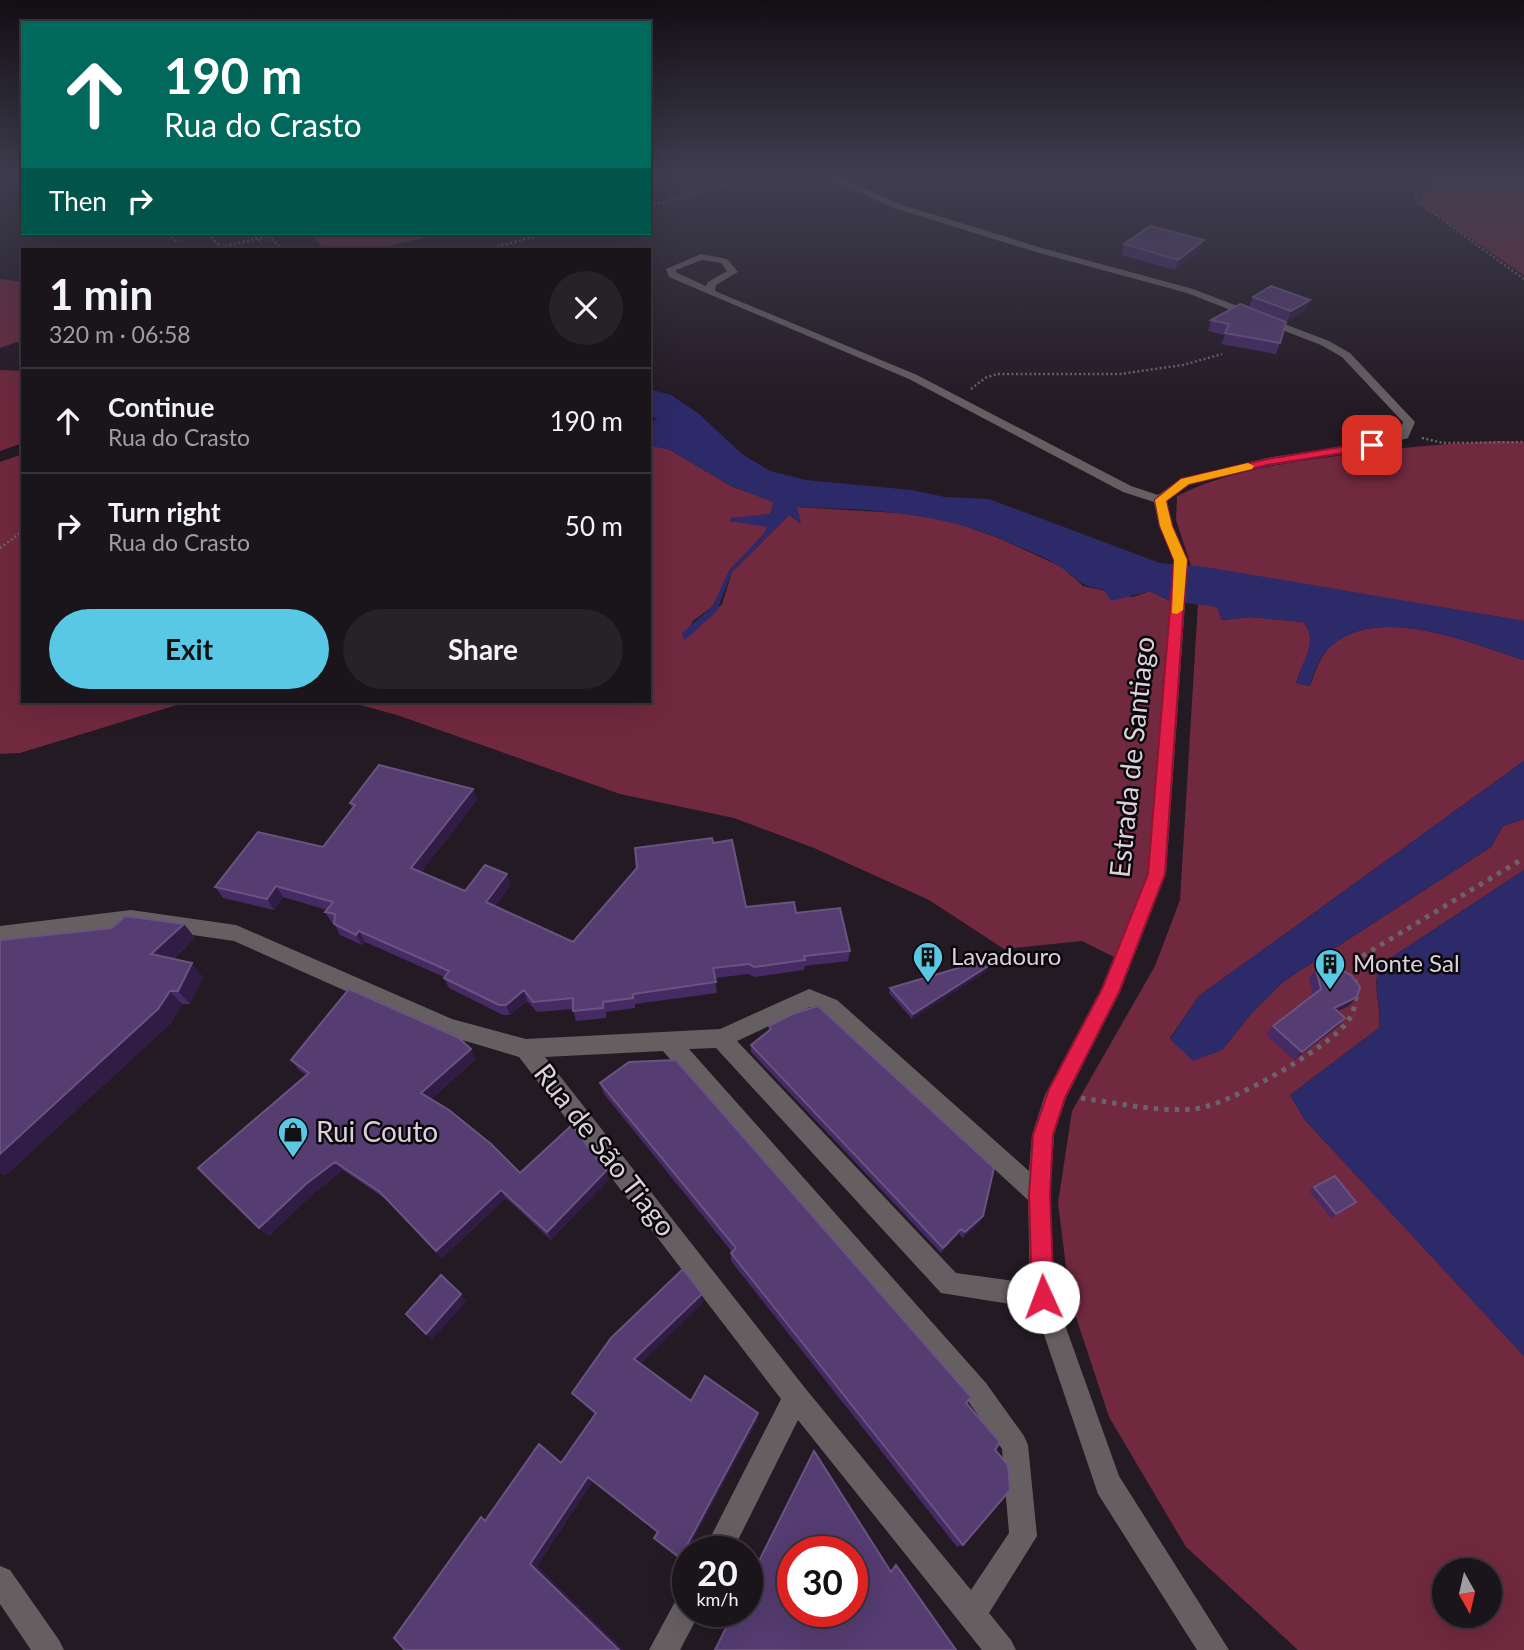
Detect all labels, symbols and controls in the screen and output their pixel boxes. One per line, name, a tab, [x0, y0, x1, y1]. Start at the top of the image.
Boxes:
text: 190 m	[164, 46, 302, 104]
icon: ahead	[49, 49, 140, 140]
text: Rua do Crasto	[164, 105, 362, 144]
icon: right	[121, 182, 159, 220]
text: Then	[49, 185, 107, 217]
text: 1 min	[49, 269, 153, 319]
button: close	[549, 271, 623, 345]
text: 320 m · 06:58	[49, 320, 191, 348]
text: Continue	[108, 391, 214, 423]
icon: ahead	[49, 402, 87, 440]
text: 190 m	[550, 405, 623, 437]
pin	[1342, 415, 1402, 475]
text: Rua do Crasto	[108, 423, 250, 451]
icon: arrive	[1353, 426, 1391, 464]
text: Turn right	[108, 496, 221, 528]
icon: right	[49, 507, 87, 545]
text: 50 m	[565, 510, 623, 542]
text: Rua do Crasto	[108, 528, 250, 556]
button: Exit	[49, 609, 329, 689]
button: Share	[343, 609, 623, 689]
street label: Estrada de Santiago	[1101, 635, 1161, 879]
building icon: Lavadouro	[911, 940, 945, 984]
place label: Lavadouro	[951, 941, 1061, 970]
building icon: Monte Sal	[1313, 947, 1347, 991]
place label: Monte Sal	[1353, 948, 1460, 977]
street label: Rua de São Tiago	[528, 1056, 684, 1242]
place label: Rui Couto	[316, 1114, 438, 1148]
shop icon: Rui Couto	[276, 1115, 310, 1159]
position arrow	[1006, 1260, 1080, 1334]
speed limit sign: 30	[777, 1536, 868, 1627]
text: 20	[697, 1551, 738, 1593]
north arrow	[1432, 1558, 1502, 1628]
map controls	[1432, 1558, 1502, 1628]
text: km/h	[696, 1588, 739, 1610]

